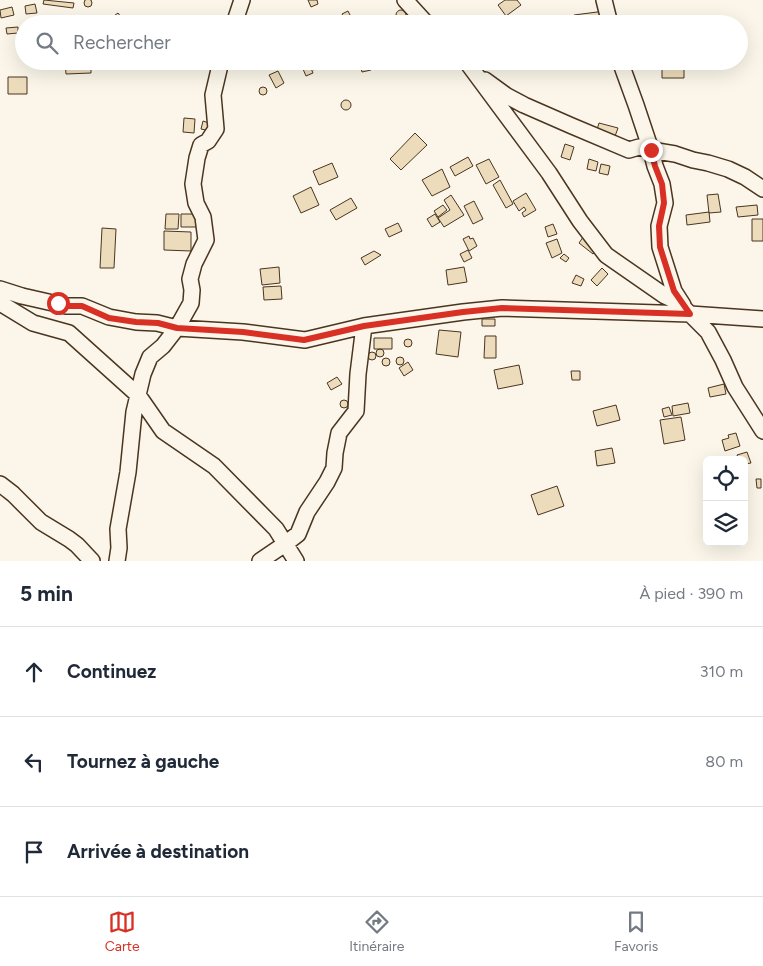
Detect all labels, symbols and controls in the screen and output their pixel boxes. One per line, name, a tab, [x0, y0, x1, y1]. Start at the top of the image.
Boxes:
search box	[15, 15, 748, 70]
icon: search	[33, 29, 61, 57]
text: Rechercher	[73, 31, 171, 54]
route end	[640, 139, 663, 162]
route start	[47, 292, 70, 315]
map controls	[703, 456, 748, 546]
button: locate	[703, 456, 748, 501]
button: layers	[703, 501, 748, 546]
text: 5 min	[20, 581, 73, 606]
text: À pied · 390 m	[639, 584, 743, 603]
icon: ahead	[20, 658, 48, 686]
text: Continuez	[67, 660, 156, 683]
text: 310 m	[700, 662, 743, 681]
icon: left	[20, 748, 48, 776]
text: Tournez à gauche	[67, 750, 219, 773]
text: 80 m	[705, 752, 743, 771]
icon: arrive	[20, 838, 48, 866]
text: Arrivée à destination	[67, 840, 249, 863]
tab: Carte	[105, 908, 140, 955]
tab: Itinéraire	[349, 908, 404, 955]
tab: Favoris	[614, 908, 658, 955]

